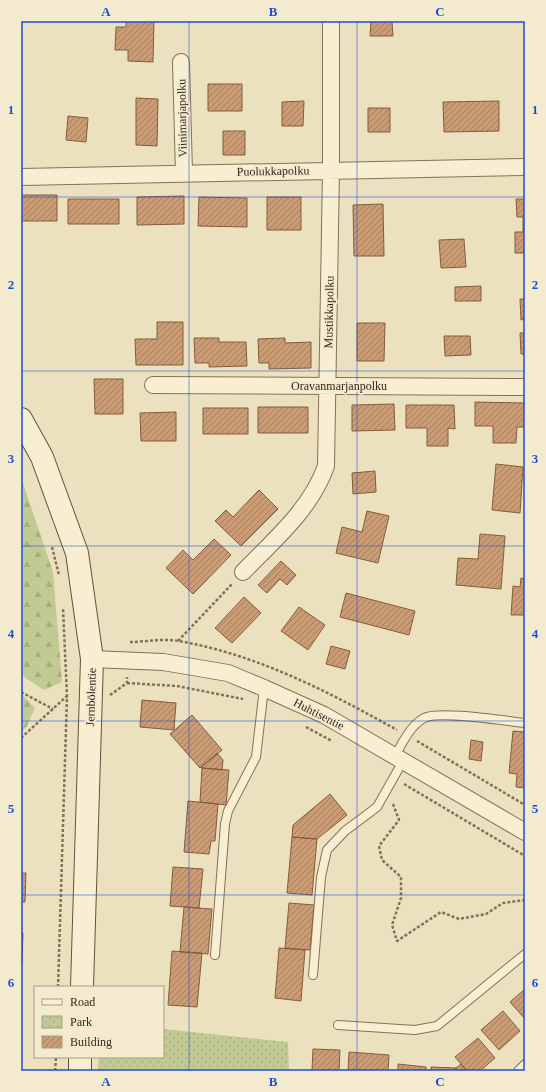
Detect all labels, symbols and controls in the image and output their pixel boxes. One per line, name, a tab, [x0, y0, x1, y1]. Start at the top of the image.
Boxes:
text: A	[101, 4, 111, 19]
text: B	[269, 4, 278, 19]
text: C	[435, 4, 445, 19]
street label: Viinimarjapolku	[174, 79, 190, 157]
text: 1	[8, 102, 14, 117]
text: 1	[532, 102, 538, 117]
street label: Puolukkapolku	[237, 163, 309, 179]
street label: Mustikkapolku	[321, 276, 337, 348]
text: 2	[8, 277, 14, 292]
text: 2	[532, 277, 538, 292]
street label: Oravanmarjanpolku	[291, 379, 387, 393]
text: 3	[8, 451, 15, 466]
text: 3	[532, 451, 539, 466]
text: 4	[8, 626, 15, 641]
text: 4	[532, 626, 539, 641]
street label: Jernbölentie	[83, 667, 99, 727]
street label: Huhtisentie	[291, 695, 347, 733]
text: 5	[8, 801, 15, 816]
text: 5	[532, 801, 539, 816]
text: 6	[8, 975, 15, 990]
text: 6	[532, 975, 539, 990]
legend	[34, 986, 164, 1058]
text: Road	[70, 995, 95, 1009]
text: Park	[70, 1015, 92, 1029]
text: Building	[70, 1035, 112, 1049]
text: A	[101, 1074, 111, 1089]
text: B	[269, 1074, 278, 1089]
text: C	[435, 1074, 445, 1089]

